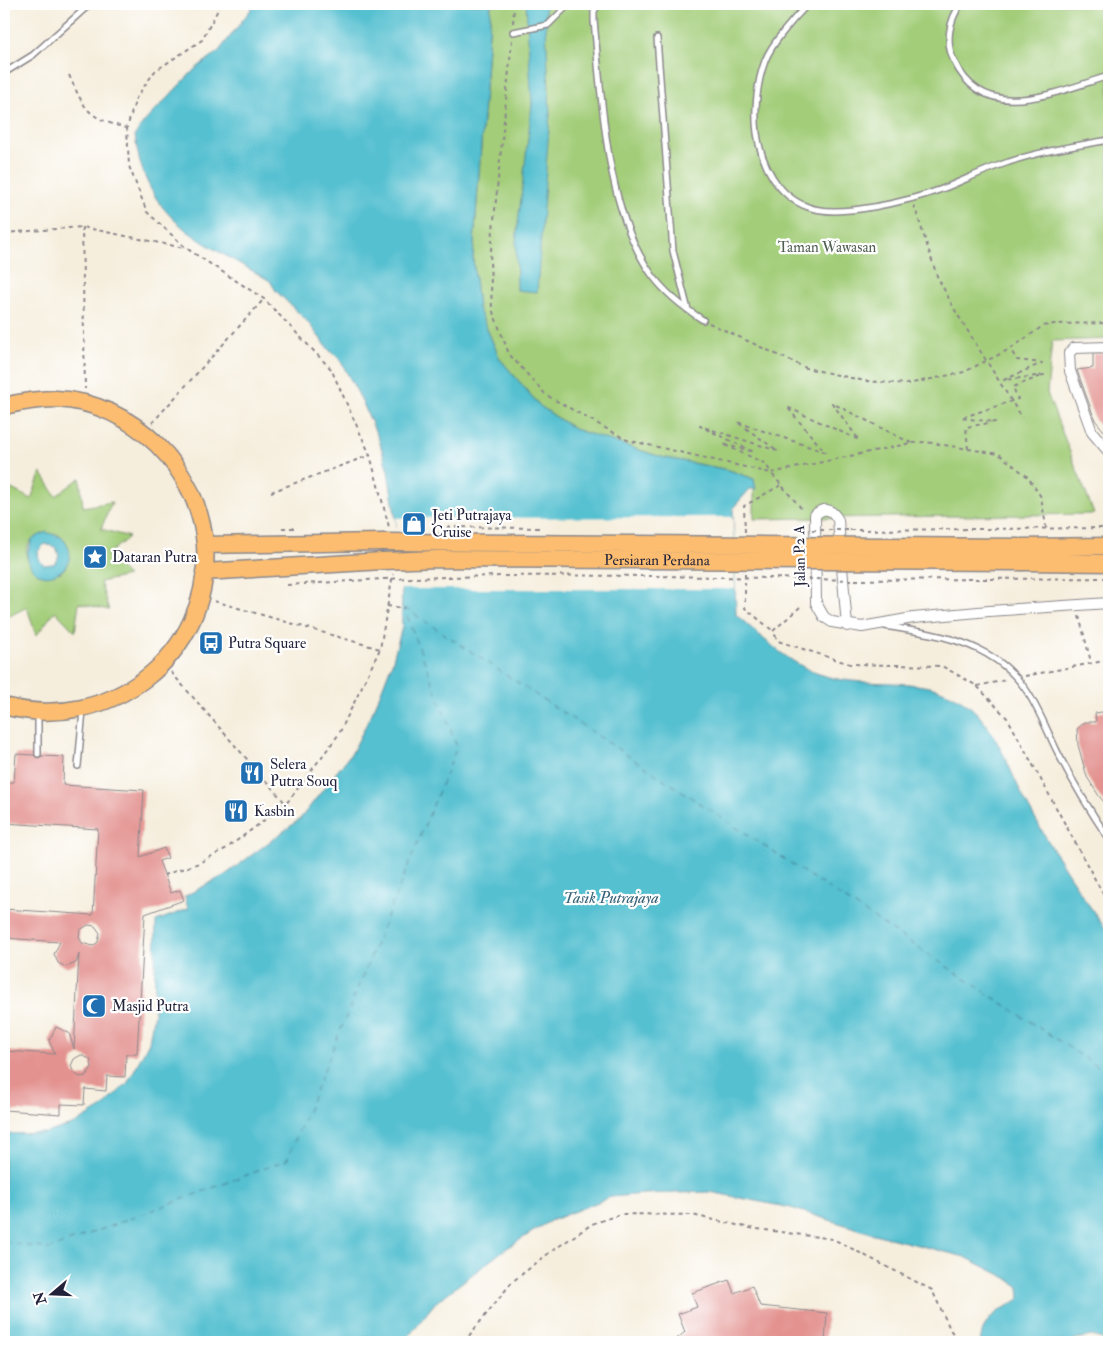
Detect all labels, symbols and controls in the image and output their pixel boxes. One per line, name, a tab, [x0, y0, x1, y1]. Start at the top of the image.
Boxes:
park label: Taman Wawasan	[778, 238, 877, 257]
place label: Jeti Putrajaya Cruise	[431, 506, 512, 542]
shop icon: Jeti Putrajaya Cruise	[401, 511, 427, 537]
street label: Jalan P2 A	[790, 524, 811, 588]
place icon: Dataran Putra	[82, 544, 108, 570]
place label: Dataran Putra	[112, 548, 198, 567]
street label: Persiaran Perdana	[604, 550, 711, 570]
bus stop icon: Putra Square	[198, 630, 224, 656]
place label: Putra Square	[228, 634, 306, 653]
place label: Selera Putra Souq	[270, 755, 338, 791]
restaurant icon: Selera Putra Souq	[239, 760, 265, 786]
restaurant icon: Kasbin	[223, 798, 249, 824]
place label: Kasbin	[254, 802, 295, 821]
water label: Tasik Putrajaya	[563, 888, 659, 908]
mosque icon: Masjid Putra	[81, 993, 107, 1019]
place label: Masjid Putra	[112, 997, 190, 1016]
north arrow	[28, 1268, 78, 1318]
text: N	[30, 1289, 51, 1308]

